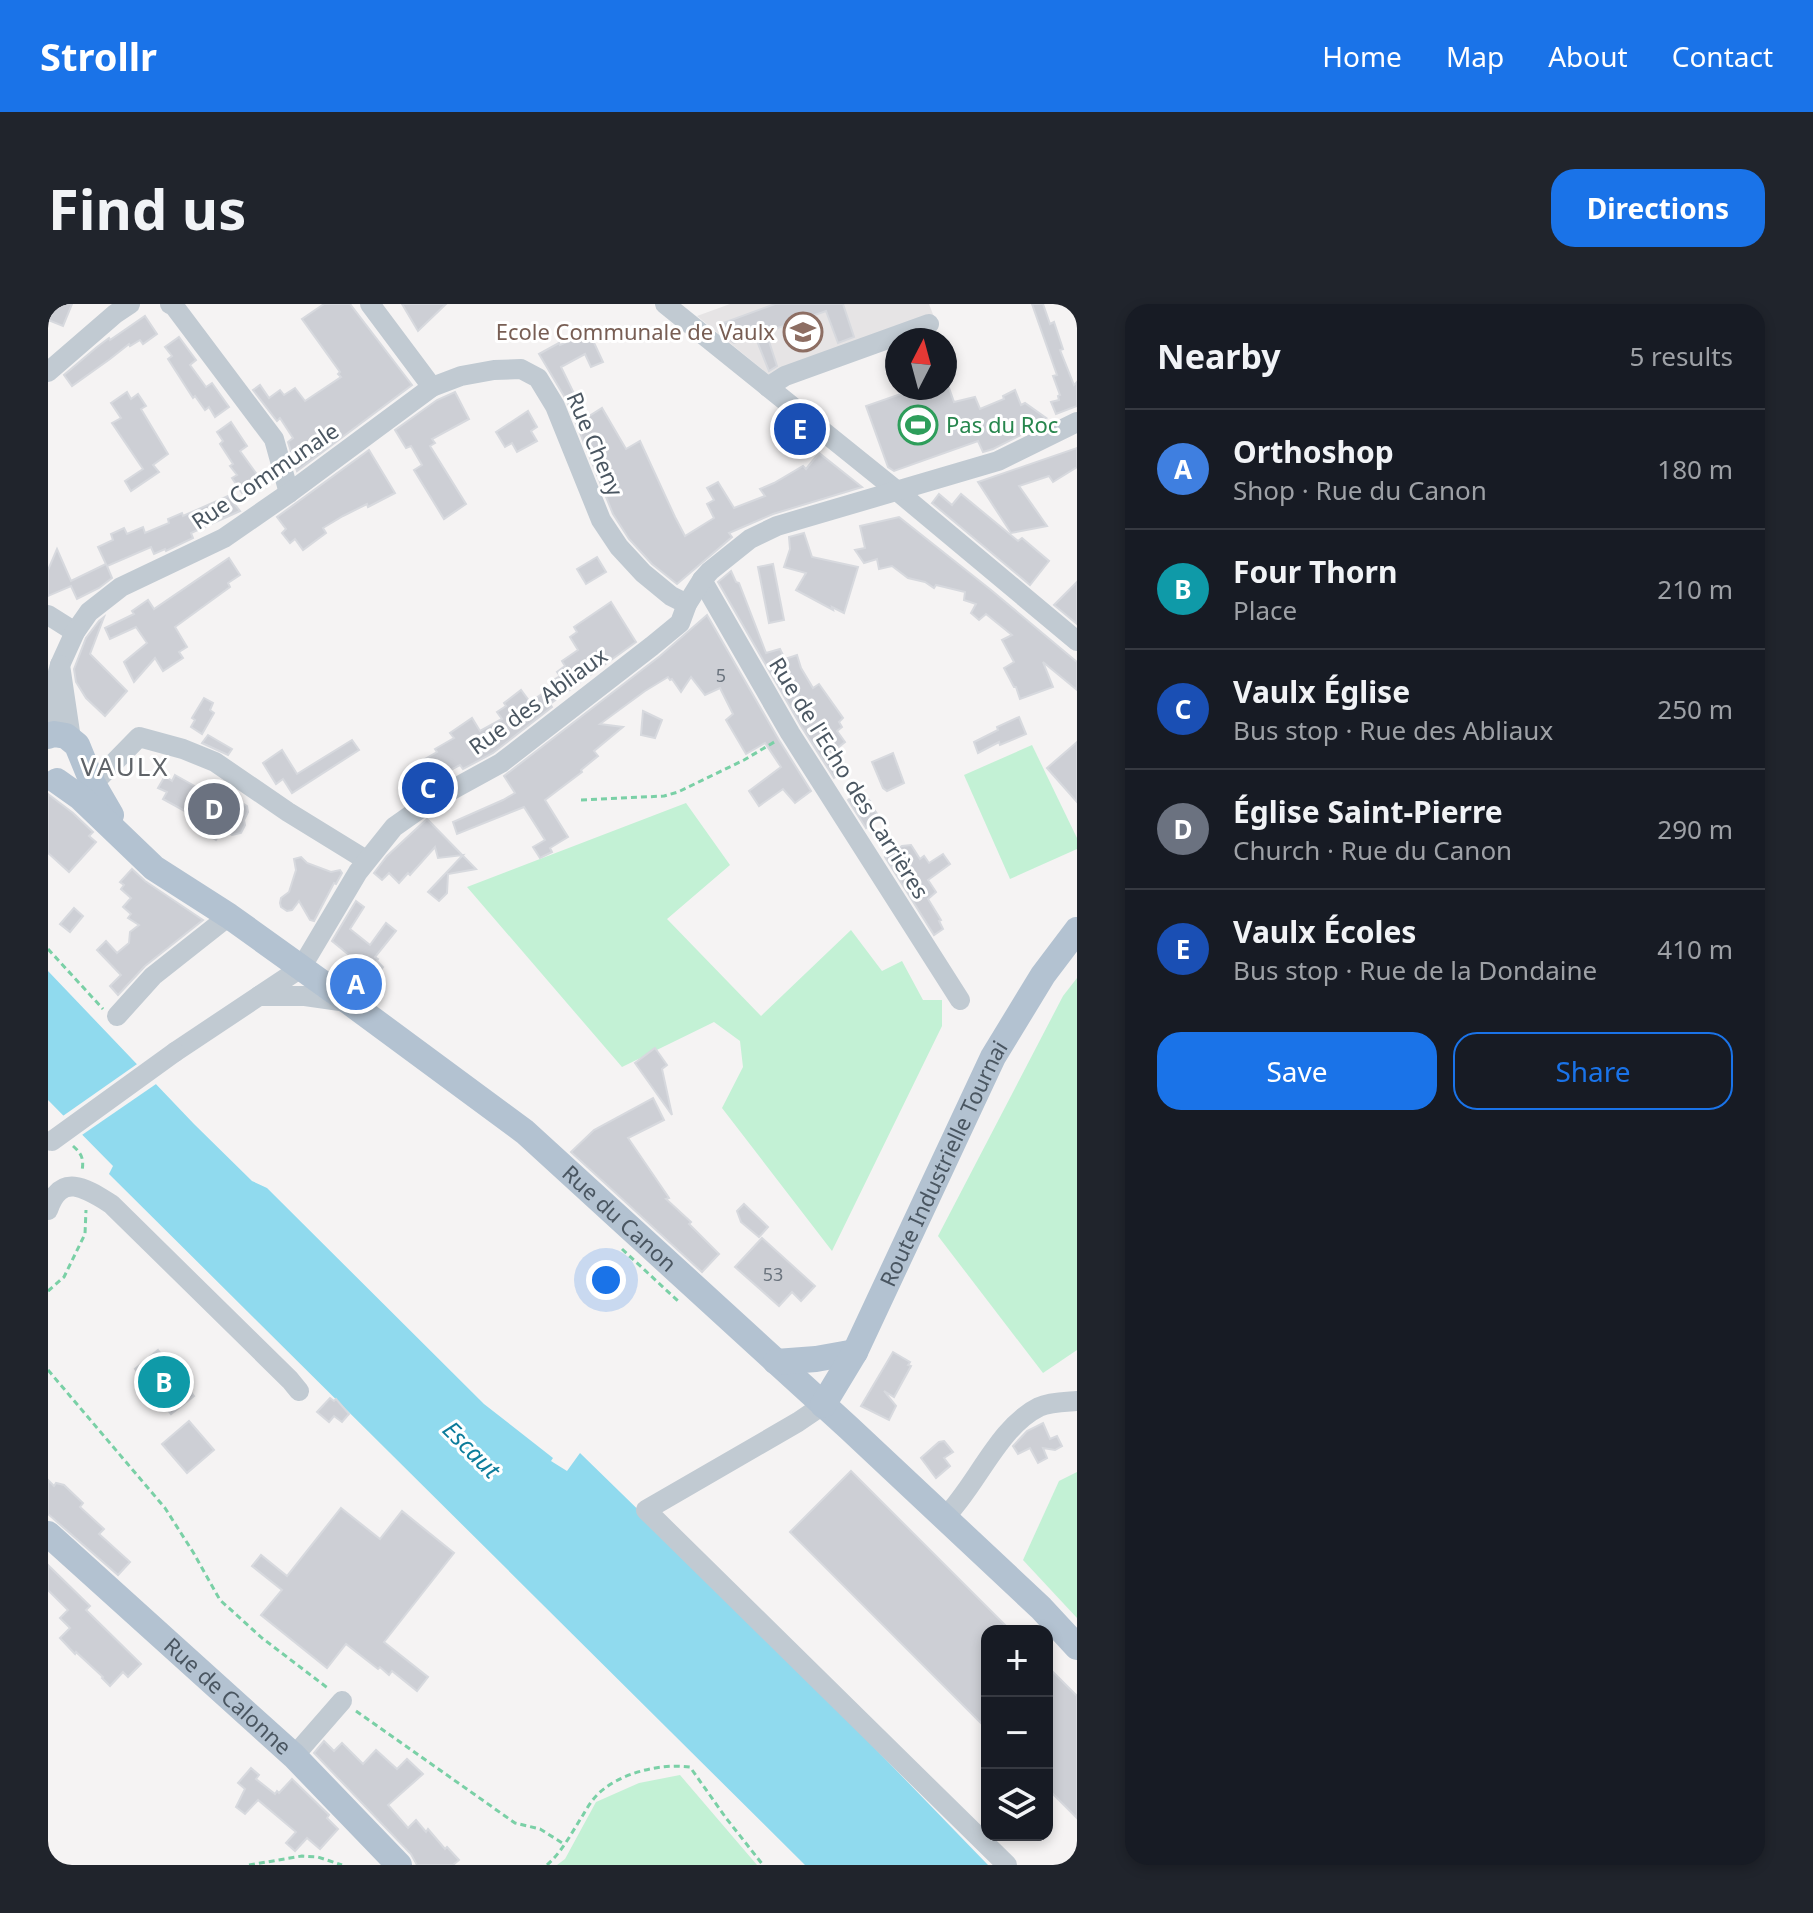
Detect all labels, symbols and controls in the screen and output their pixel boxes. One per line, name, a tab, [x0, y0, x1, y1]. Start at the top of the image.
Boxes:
text: Strollr	[40, 30, 157, 82]
text: Home	[1322, 37, 1402, 75]
text: Map	[1446, 37, 1504, 75]
text: About	[1548, 37, 1628, 75]
text: Contact	[1672, 37, 1773, 75]
button: Directions	[1551, 169, 1765, 247]
text: Find us	[48, 170, 246, 246]
school or university icon: Ecole Communale de Vaulx	[782, 311, 824, 353]
place label: Ecole Communale de Vaulx	[496, 316, 775, 346]
north arrow	[885, 328, 957, 400]
text: Nearby	[1157, 333, 1281, 379]
text: 5 results	[1629, 338, 1733, 374]
street label: Rue Cheny	[561, 387, 632, 501]
pin: E	[774, 399, 826, 459]
sports icon: Pas du Roc	[897, 404, 939, 446]
place label: Pas du Roc	[946, 409, 1058, 439]
street label: Rue Communale	[185, 415, 344, 536]
text: Orthoshop	[1233, 431, 1394, 472]
text: A	[1174, 451, 1192, 487]
text: 180 m	[1657, 451, 1733, 487]
text: Shop · Rue du Canon	[1233, 472, 1487, 508]
text: Four Thorn	[1233, 551, 1397, 592]
text: B	[1174, 571, 1192, 607]
text: 210 m	[1657, 571, 1733, 607]
text: Place	[1233, 592, 1297, 628]
street label: Rue des Abliaux	[462, 640, 613, 761]
street label: Rue de l'Echo des Carrières	[763, 651, 937, 904]
house number: 5	[716, 663, 726, 687]
text: Vaulx Église	[1233, 671, 1410, 712]
text: C	[1175, 691, 1191, 727]
text: 250 m	[1657, 691, 1733, 727]
text: Bus stop · Rue des Abliaux	[1233, 712, 1553, 748]
district label: VAULX	[80, 748, 170, 784]
pin: C	[402, 758, 454, 818]
pin: D	[188, 779, 240, 839]
text: Église Saint-Pierre	[1233, 791, 1503, 832]
text: D	[1173, 811, 1193, 847]
text: 290 m	[1657, 811, 1733, 847]
text: Church · Rue du Canon	[1233, 832, 1512, 868]
text: Vaulx Écoles	[1233, 911, 1416, 952]
text: E	[1176, 931, 1190, 967]
text: 410 m	[1657, 931, 1733, 967]
text: Bus stop · Rue de la Dondaine	[1233, 952, 1597, 988]
pin: A	[330, 954, 382, 1014]
button: Save	[1157, 1032, 1437, 1110]
button: Share	[1453, 1032, 1733, 1110]
street label: Route Industrielle Tournai	[872, 1034, 1014, 1291]
street label: Rue du Canon	[556, 1158, 684, 1278]
your location	[586, 1260, 626, 1300]
house number: 53	[763, 1262, 783, 1286]
pin: B	[138, 1352, 190, 1412]
water label: Escaut	[436, 1413, 509, 1486]
map controls	[981, 1625, 1053, 1841]
button: +	[981, 1625, 1053, 1697]
street label: Rue de Calonne	[158, 1630, 299, 1761]
button: −	[981, 1697, 1053, 1769]
button: layers	[981, 1769, 1053, 1841]

